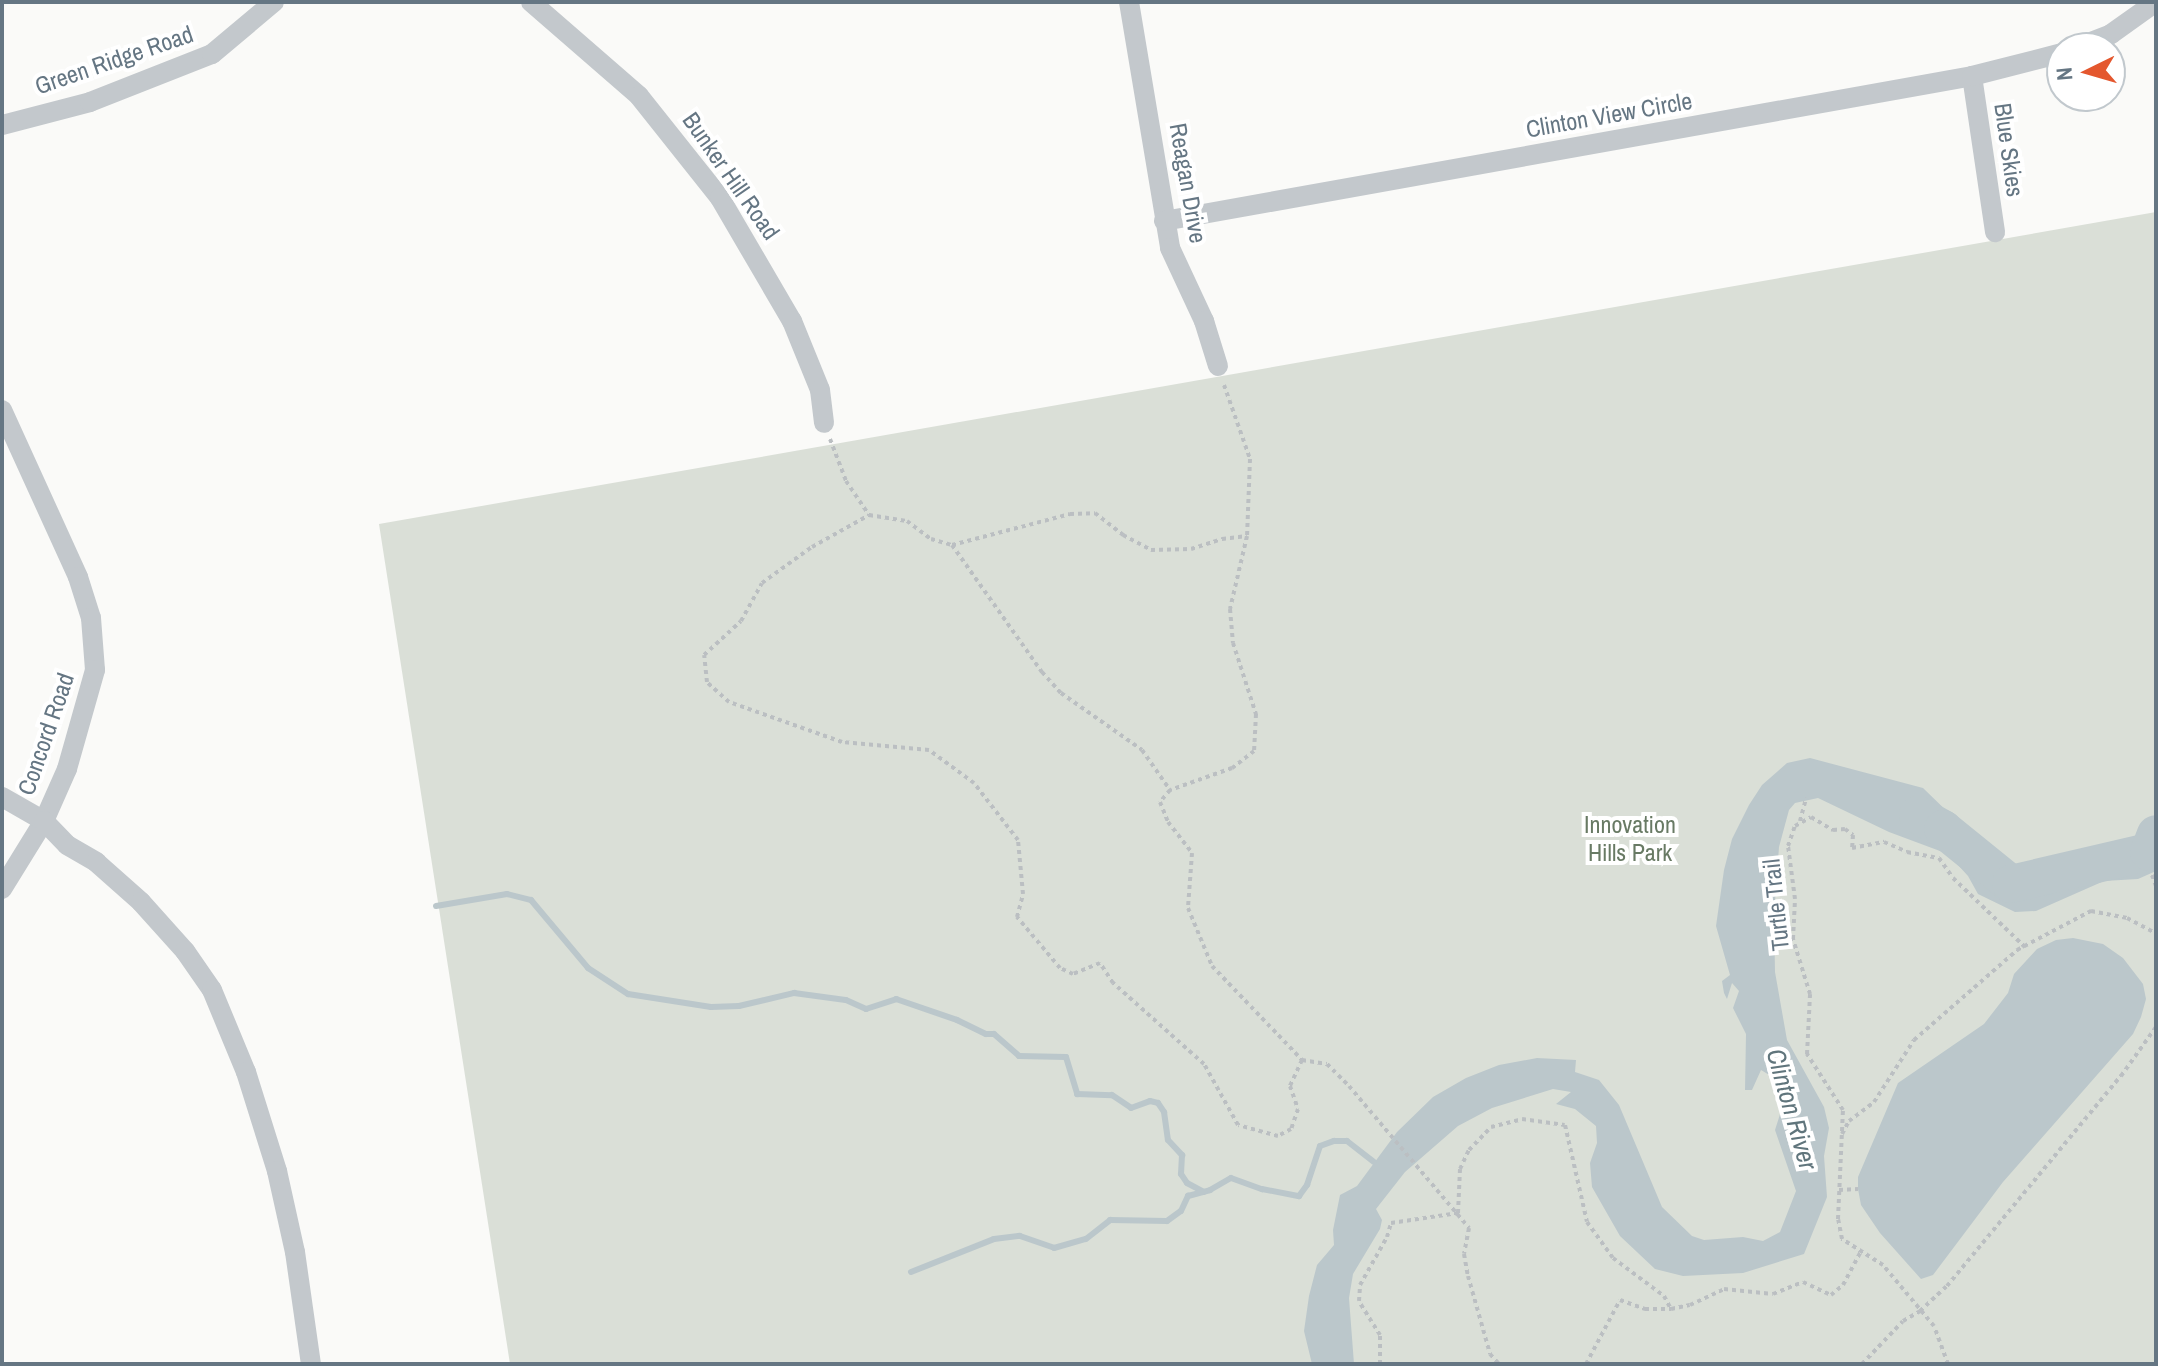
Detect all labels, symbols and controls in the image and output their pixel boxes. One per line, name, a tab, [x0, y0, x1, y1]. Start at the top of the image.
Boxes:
street label: Green Ridge Road	[31, 19, 197, 101]
north arrow	[2046, 32, 2126, 112]
text: N	[2049, 66, 2080, 82]
street label: Clinton View Circle	[1524, 86, 1694, 144]
street label: Blue Skies	[1988, 101, 2030, 199]
street label: Bunker Hill Road	[677, 107, 785, 245]
street label: Reagan Drive	[1163, 121, 1213, 245]
street label: Concord Road	[12, 669, 80, 799]
park label: Innovation Hills Park	[1584, 811, 1676, 867]
street label: Turtle Trail	[1757, 857, 1795, 953]
water label: Clinton River	[1760, 1045, 1824, 1173]

